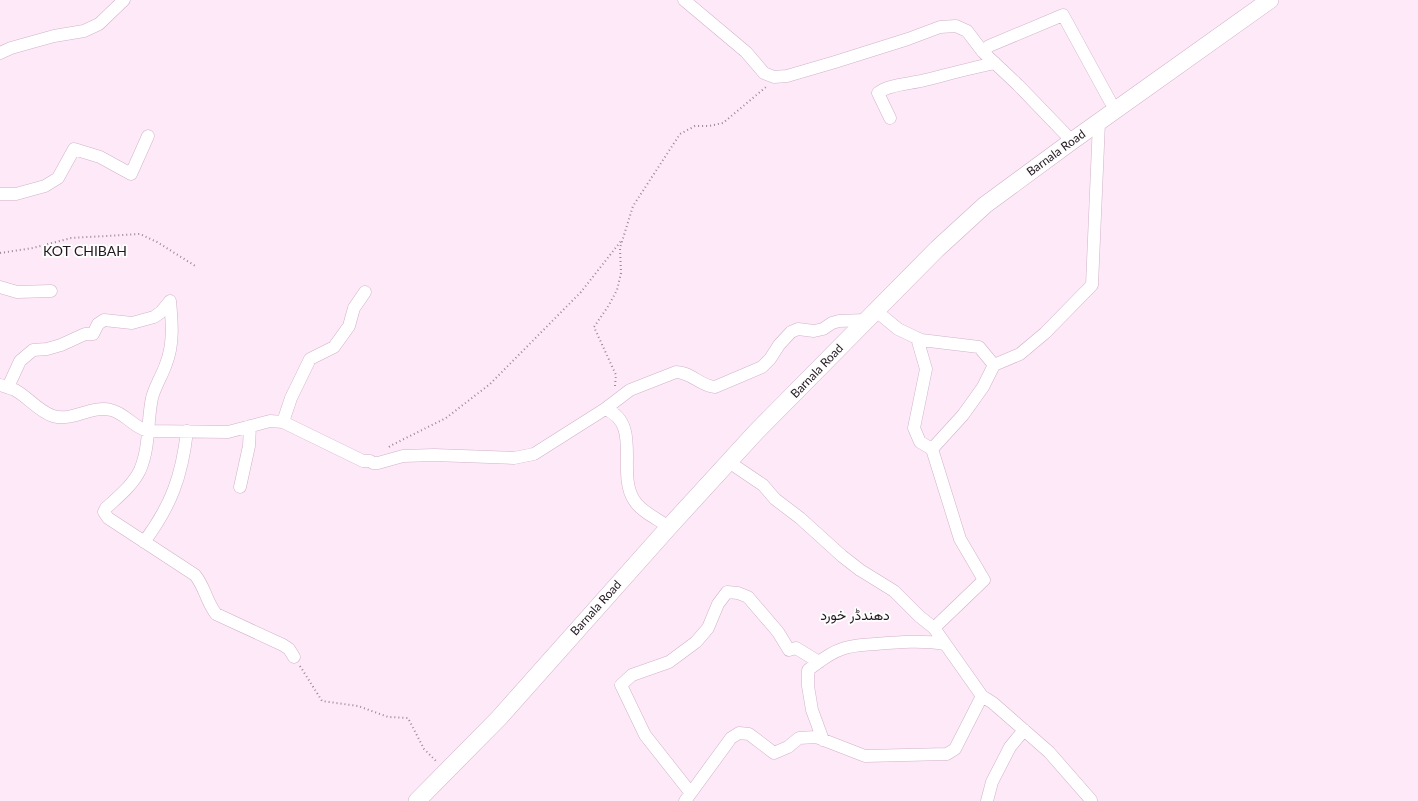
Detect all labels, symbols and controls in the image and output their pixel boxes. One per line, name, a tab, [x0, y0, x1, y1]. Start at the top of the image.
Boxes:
street label: Barnala Road	[1023, 126, 1088, 179]
district label: KOT CHIBAH	[43, 242, 127, 259]
street label: Barnala Road	[787, 341, 846, 401]
street label: Barnala Road	[567, 577, 624, 638]
district label: دھندڈر خورد	[820, 606, 890, 624]

